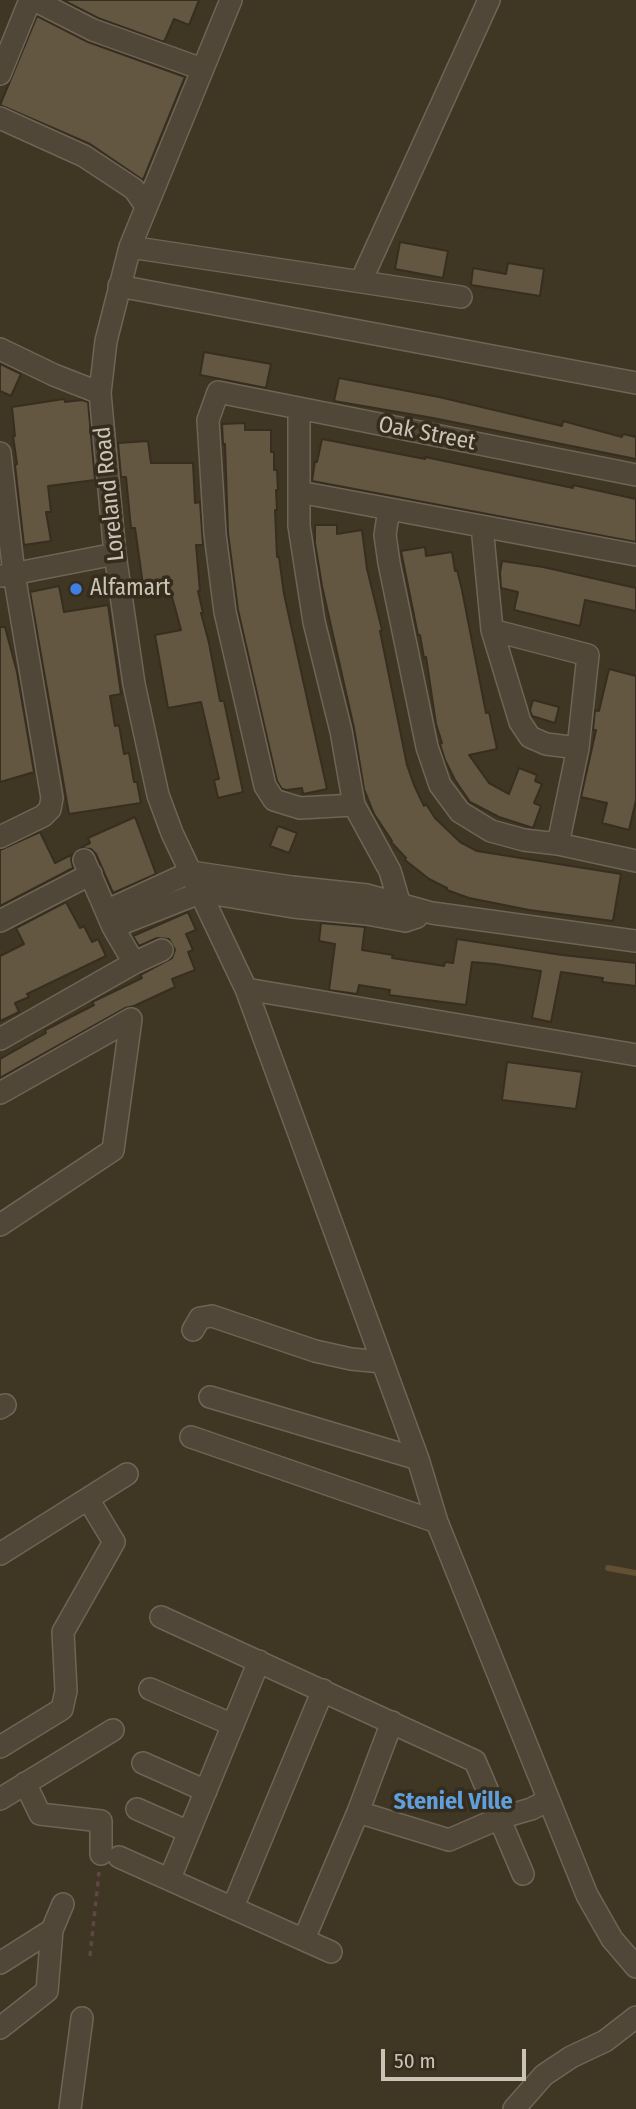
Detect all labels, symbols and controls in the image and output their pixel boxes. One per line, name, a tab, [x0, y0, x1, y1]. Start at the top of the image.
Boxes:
street label: Oak Street	[376, 411, 478, 457]
street label: Loreland Road	[89, 425, 131, 563]
place label: Alfamart	[90, 575, 170, 603]
marker: Alfamart	[68, 581, 84, 597]
district label: Steniel Ville	[393, 1788, 513, 1816]
scale bar	[384, 2036, 529, 2080]
text: 50 m	[394, 2048, 436, 2074]

